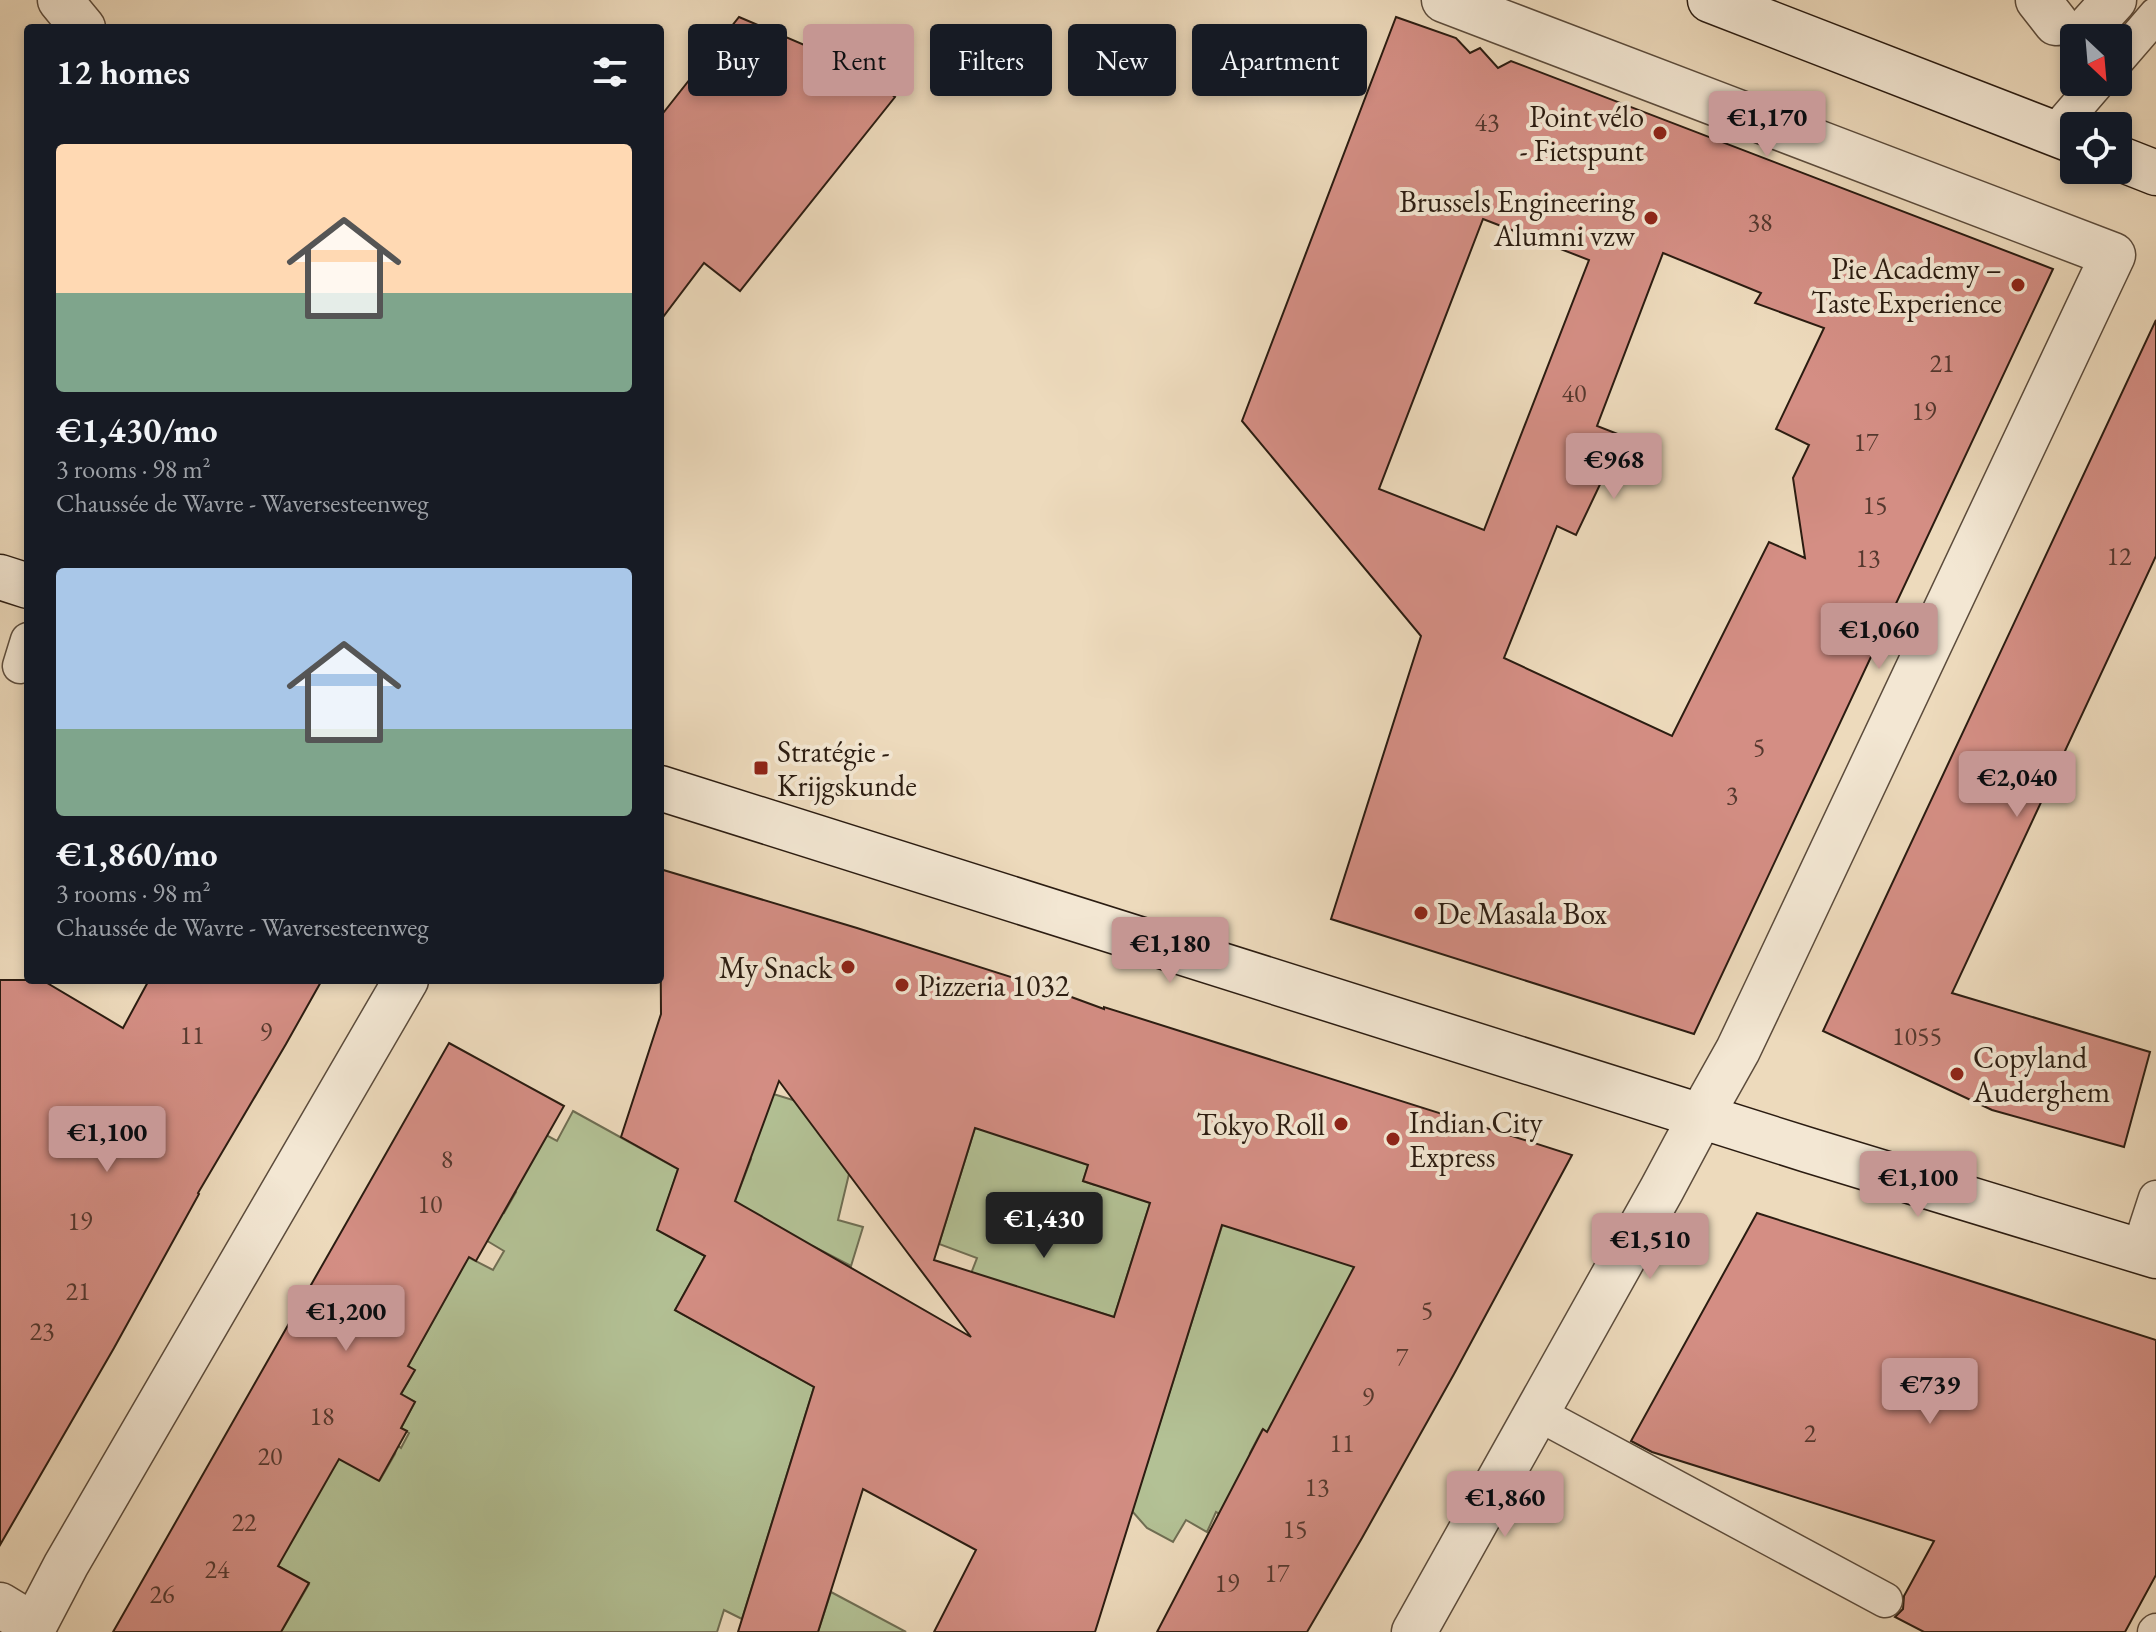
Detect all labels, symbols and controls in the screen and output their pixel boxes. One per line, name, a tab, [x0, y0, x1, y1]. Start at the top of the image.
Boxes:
chip: Buy	[688, 24, 787, 96]
chip: Rent	[803, 24, 914, 96]
chip: Filters	[930, 24, 1052, 96]
chip: New	[1068, 24, 1176, 96]
chip: Apartment	[1192, 24, 1367, 96]
north arrow	[2060, 24, 2132, 96]
map controls	[2060, 24, 2132, 184]
text: 12 homes	[56, 50, 190, 94]
icon: filters	[588, 50, 632, 94]
pin: €1,170	[1702, 91, 1832, 159]
place label: Point vélo - Fietspunt	[1520, 97, 1645, 170]
text: €1,170	[1727, 100, 1807, 134]
house number: 43	[1475, 105, 1499, 139]
button: locate	[2060, 112, 2132, 184]
marker: Point vélo - Fietspunt	[1651, 124, 1669, 142]
place label: Brussels Engineering Alumni vzw	[1399, 182, 1636, 255]
icon: home	[272, 196, 416, 340]
house number: 38	[1748, 205, 1772, 239]
marker: Brussels Engineering Alumni vzw	[1642, 209, 1660, 227]
place label: Pie Academy – Taste Experience	[1811, 249, 2002, 322]
marker: Pie Academy – Taste Experience	[2009, 276, 2027, 294]
house number: 21	[1930, 346, 1954, 380]
house number: 40	[1562, 376, 1586, 410]
house number: 19	[1912, 394, 1937, 428]
text: €1,430/mo	[56, 408, 218, 452]
house number: 17	[1854, 425, 1879, 459]
pin: €968	[1567, 433, 1661, 501]
text: €968	[1584, 442, 1644, 476]
text: 3 rooms · 98 m²	[56, 452, 211, 486]
text: Chaussée de Wavre - Waversesteenweg	[56, 486, 429, 520]
house number: 15	[1863, 488, 1887, 522]
house number: 12	[2107, 539, 2132, 573]
house number: 13	[1856, 541, 1880, 575]
pin: €1,060	[1814, 603, 1944, 671]
text: €1,060	[1839, 612, 1919, 646]
icon: home	[272, 620, 416, 764]
house number: 5	[1753, 730, 1765, 764]
place label: Stratégie - Krijgskunde	[777, 732, 917, 805]
pin: €2,040	[1952, 751, 2082, 819]
marker: Stratégie - Krijgskunde	[752, 759, 770, 777]
text: €2,040	[1977, 760, 2057, 794]
house number: 3	[1726, 778, 1738, 812]
text: €1,860/mo	[56, 832, 218, 876]
text: 3 rooms · 98 m²	[56, 876, 211, 910]
place label: De Masala Box	[1437, 894, 1607, 933]
marker: De Masala Box	[1412, 904, 1430, 922]
text: Chaussée de Wavre - Waversesteenweg	[56, 910, 429, 944]
pin: €1,180	[1105, 917, 1235, 985]
text: €1,180	[1130, 926, 1210, 960]
place label: My Snack	[719, 948, 833, 987]
marker: My Snack	[839, 958, 857, 976]
place label: Pizzeria 1032	[918, 966, 1070, 1005]
marker: Pizzeria 1032	[893, 976, 911, 994]
house number: 9	[260, 1015, 273, 1049]
house number: 11	[180, 1018, 204, 1052]
house number: 1055	[1892, 1019, 1942, 1053]
place label: Copyland Auderghem	[1972, 1038, 2110, 1111]
marker: Copyland Auderghem	[1948, 1065, 1966, 1083]
place label: Indian City Express	[1409, 1103, 1543, 1176]
place label: Tokyo Roll	[1196, 1105, 1325, 1144]
pin: €1,100	[42, 1106, 172, 1174]
text: €1,100	[67, 1115, 147, 1149]
marker: Tokyo Roll	[1332, 1115, 1350, 1133]
marker: Indian City Express	[1384, 1130, 1402, 1148]
house number: 8	[441, 1142, 453, 1176]
pin: €1,100	[1853, 1151, 1983, 1219]
text: €1,100	[1878, 1160, 1958, 1194]
house number: 10	[418, 1187, 442, 1221]
pin: €1,430	[979, 1192, 1109, 1260]
text: €1,430	[1004, 1201, 1084, 1235]
house number: 19	[68, 1204, 93, 1238]
pin: €1,510	[1585, 1213, 1715, 1281]
text: €1,510	[1610, 1222, 1690, 1256]
house number: 21	[66, 1274, 90, 1308]
pin: €1,200	[281, 1285, 411, 1353]
house number: 5	[1421, 1293, 1433, 1327]
text: €1,200	[306, 1294, 386, 1328]
house number: 23	[30, 1314, 54, 1348]
house number: 7	[1396, 1340, 1409, 1374]
pin: €739	[1883, 1358, 1977, 1426]
text: €739	[1900, 1367, 1960, 1401]
house number: 9	[1362, 1380, 1375, 1414]
house number: 18	[310, 1399, 334, 1433]
house number: 2	[1804, 1416, 1817, 1450]
house number: 11	[1330, 1426, 1354, 1460]
house number: 20	[258, 1439, 282, 1473]
house number: 13	[1305, 1470, 1329, 1504]
pin: €1,860	[1440, 1471, 1570, 1539]
text: €1,860	[1465, 1480, 1545, 1514]
house number: 22	[232, 1505, 257, 1539]
house number: 15	[1283, 1512, 1307, 1546]
house number: 24	[205, 1552, 230, 1586]
house number: 17	[1265, 1556, 1290, 1590]
house number: 19	[1215, 1566, 1240, 1600]
house number: 26	[150, 1577, 174, 1611]

